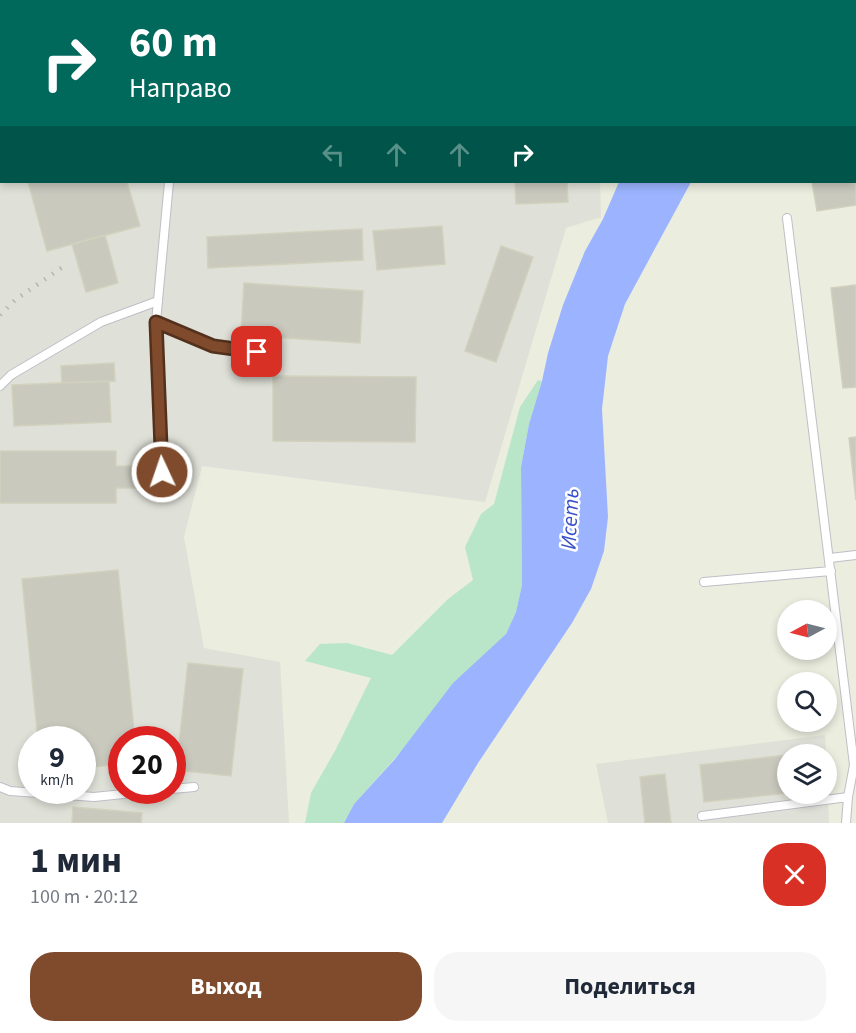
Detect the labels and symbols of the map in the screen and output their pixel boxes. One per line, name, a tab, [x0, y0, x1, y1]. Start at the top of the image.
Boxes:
pin	[231, 326, 282, 377]
position arrow	[130, 440, 194, 504]
water label: Исеть	[552, 488, 588, 550]
north arrow	[777, 600, 837, 660]
speed limit sign: 20	[108, 726, 186, 804]

